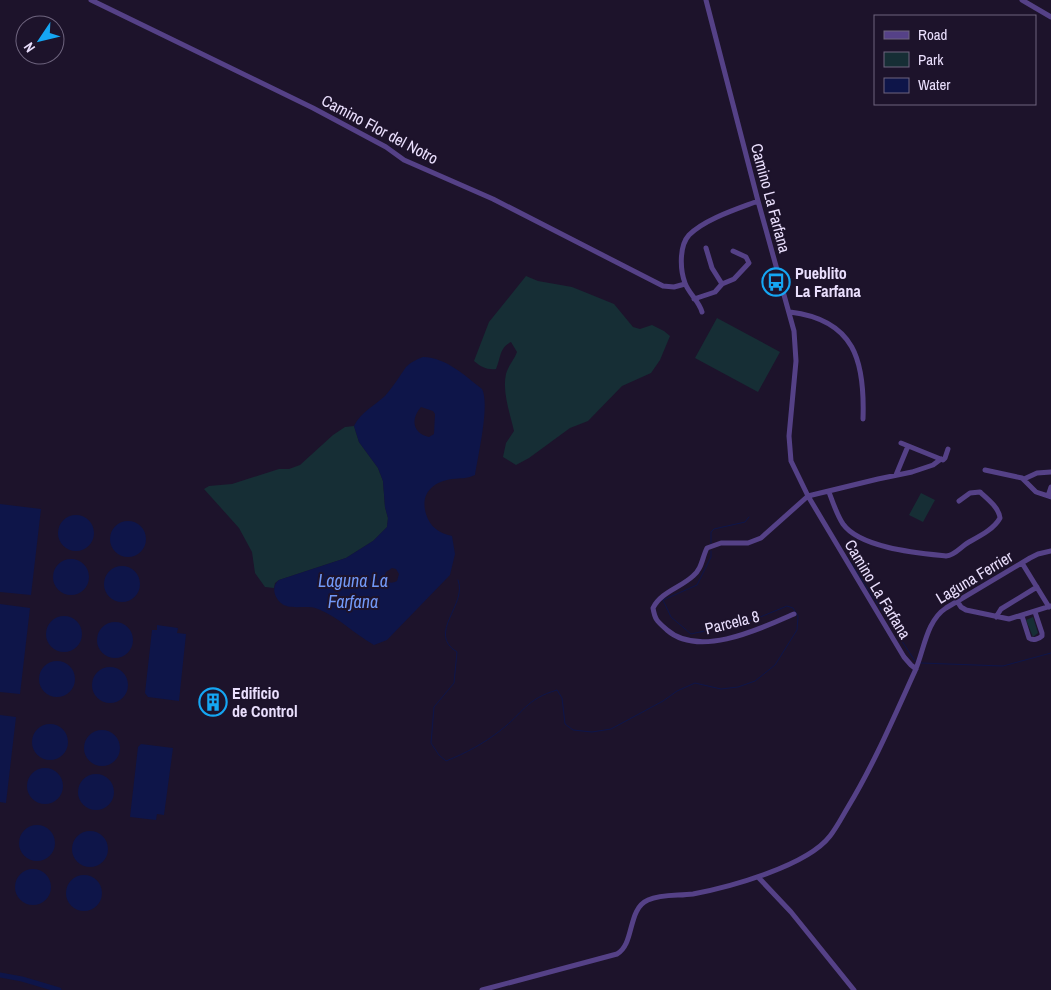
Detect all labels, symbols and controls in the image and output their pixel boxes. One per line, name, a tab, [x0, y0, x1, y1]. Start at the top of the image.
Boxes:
north arrow	[15, 15, 65, 65]
legend	[874, 15, 1036, 105]
text: Road	[918, 24, 947, 45]
text: N	[20, 39, 39, 56]
text: Park	[918, 49, 944, 70]
text: Water	[918, 74, 950, 95]
street label: Camino Flor del Notro	[318, 89, 442, 169]
street label: Camino La Farfana	[746, 141, 796, 256]
place label: Pueblito La Farfana	[795, 262, 861, 302]
bus stop icon: Pueblito La Farfana	[761, 267, 791, 297]
street label: Camino La Farfana	[840, 535, 917, 643]
street label: Laguna Ferrier	[931, 545, 1017, 609]
water label: Laguna La Farfana	[318, 568, 388, 614]
street label: Parcela 8	[702, 605, 762, 639]
place label: Edificio de Control	[232, 682, 298, 722]
building icon: Edificio de Control	[198, 687, 228, 717]

